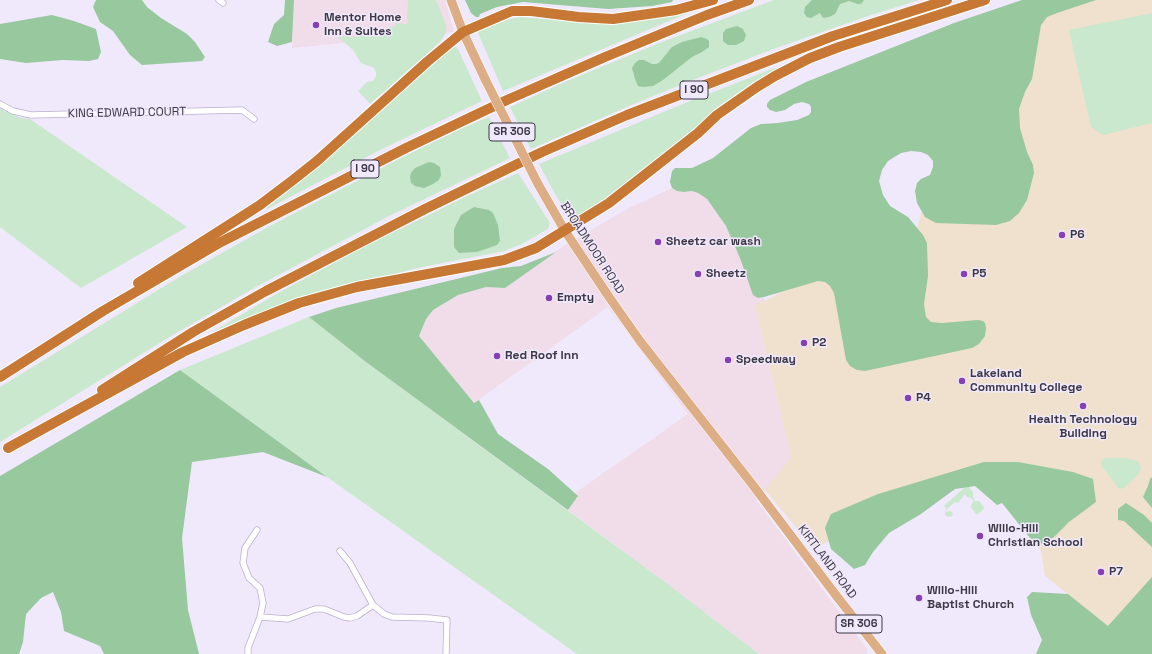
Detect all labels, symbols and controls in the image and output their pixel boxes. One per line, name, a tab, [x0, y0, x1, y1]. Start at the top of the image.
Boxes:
place label: Mentor Home Inn & Suites	[324, 11, 402, 39]
marker: Mentor Home Inn & Suites	[311, 20, 321, 30]
road number: I 90	[680, 81, 708, 99]
street label: KING EDWARD COURT	[68, 105, 186, 121]
road number: SR 306	[489, 123, 535, 141]
road number: I 90	[351, 160, 379, 178]
street label: BROADMOOR ROAD	[557, 199, 627, 297]
place label: P6	[1070, 228, 1085, 242]
marker: P6	[1057, 230, 1067, 240]
place label: Sheetz car wash	[666, 235, 761, 249]
marker: Sheetz car wash	[653, 237, 663, 247]
place label: Sheetz	[706, 267, 746, 281]
place label: P5	[972, 267, 986, 281]
marker: Sheetz	[693, 269, 703, 279]
marker: P5	[959, 269, 969, 279]
place label: Empty	[557, 291, 594, 305]
marker: Empty	[544, 293, 554, 303]
place label: P2	[812, 336, 826, 350]
marker: P2	[799, 338, 809, 348]
place label: Red Roof Inn	[505, 349, 579, 363]
marker: Red Roof Inn	[492, 351, 502, 361]
place label: Speedway	[736, 353, 796, 367]
marker: Speedway	[723, 355, 733, 365]
place label: Lakeland Community College	[970, 367, 1082, 395]
marker: Lakeland Community College	[957, 376, 967, 386]
place label: P4	[916, 391, 931, 405]
marker: P4	[903, 393, 913, 403]
marker: Health Technology Building	[1078, 401, 1088, 411]
place label: Health Technology Building	[1029, 413, 1137, 441]
street label: KIRTLAND ROAD	[795, 522, 859, 602]
place label: Willo-Hill Christian School	[988, 522, 1083, 550]
marker: Willo-Hill Christian School	[975, 531, 985, 541]
place label: P7	[1109, 565, 1123, 579]
marker: P7	[1096, 567, 1106, 577]
place label: Willo-Hill Baptist Church	[927, 584, 1014, 612]
marker: Willo-Hill Baptist Church	[914, 593, 924, 603]
road number: SR 306	[836, 615, 882, 633]

